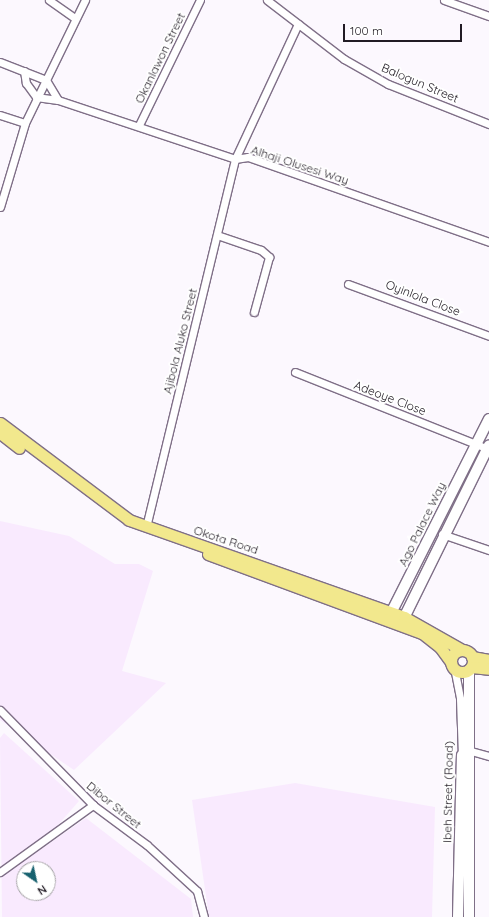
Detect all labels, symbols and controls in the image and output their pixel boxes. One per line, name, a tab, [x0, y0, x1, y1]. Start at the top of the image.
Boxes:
street label: Okanlawon Street	[132, 10, 188, 106]
scale bar	[345, 16, 464, 42]
text: 100 m	[350, 23, 383, 38]
street label: Balogun Street	[379, 60, 461, 106]
street label: Alhaji Olusesi Way	[249, 142, 351, 188]
street label: Oyinlola Close	[384, 277, 462, 319]
street label: Ajibola Aluko Street	[160, 287, 200, 395]
street label: Adeoye Close	[352, 378, 428, 418]
street label: Ago Palace Way	[395, 480, 449, 568]
street label: Okota Road	[192, 523, 260, 557]
street label: Ibeh Street (Road)	[440, 741, 456, 843]
street label: Dibor Street	[84, 779, 144, 831]
north arrow	[16, 861, 56, 901]
text: N	[35, 882, 49, 898]

